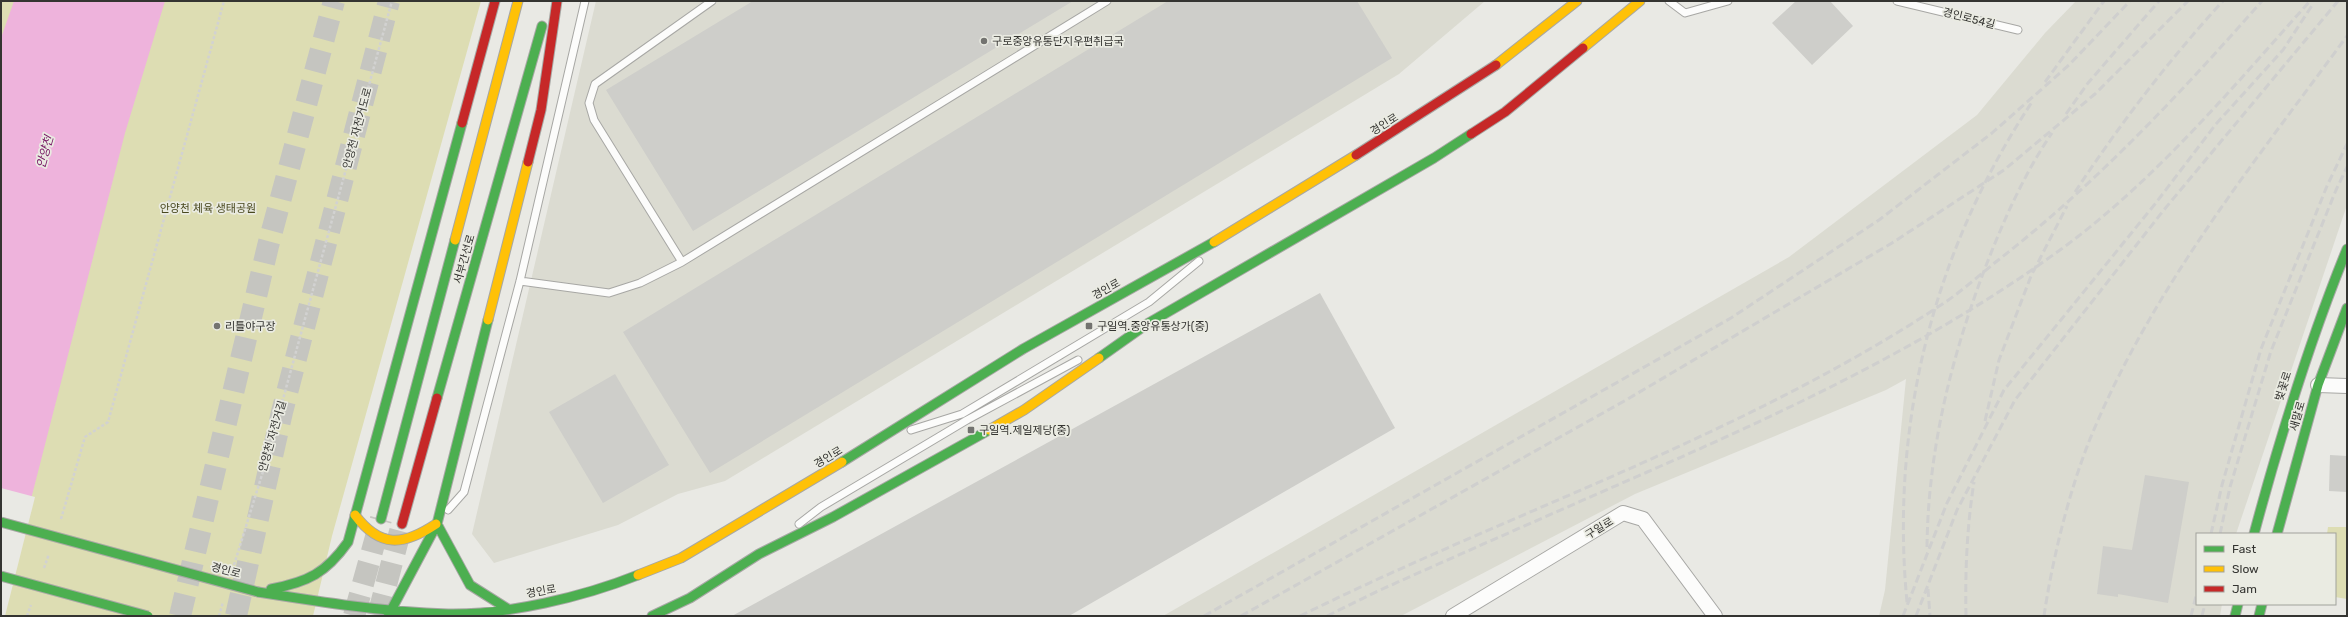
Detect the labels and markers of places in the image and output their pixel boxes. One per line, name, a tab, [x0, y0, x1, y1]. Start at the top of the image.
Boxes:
place label: 구로중앙유통단지우편취급국	[992, 35, 1124, 48]
marker: 구로중앙유통단지우편취급국	[979, 36, 989, 46]
place label: 리틀야구장	[225, 320, 276, 333]
place label: 구일역.중앙유통상가(중)	[1097, 320, 1209, 333]
marker: 리틀야구장	[212, 321, 222, 331]
marker: 구일역.중앙유통상가(중)	[1084, 321, 1094, 331]
place label: 구일역.제일제당(중)	[979, 424, 1070, 437]
marker: 구일역.제일제당(중)	[966, 425, 976, 435]

